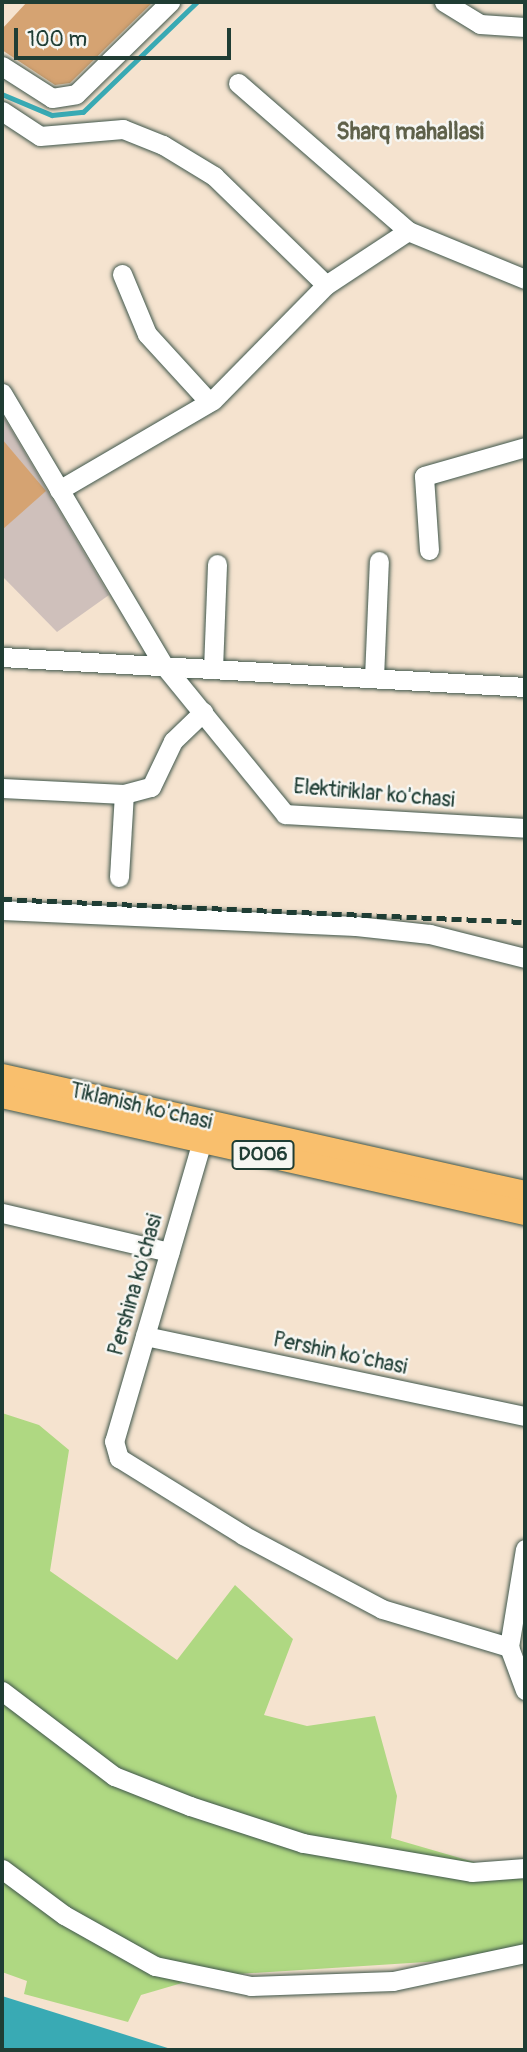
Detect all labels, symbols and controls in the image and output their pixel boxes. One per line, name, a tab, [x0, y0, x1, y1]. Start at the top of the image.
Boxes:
scale bar	[18, 14, 234, 58]
text: 100 m	[27, 26, 87, 53]
district label: Sharq mahallasi	[336, 118, 484, 146]
street label: Elektiriklar ko'chasi	[292, 774, 456, 814]
street label: Tiklanish ko'chasi	[67, 1078, 215, 1136]
road number: D006	[232, 1140, 294, 1170]
street label: Pershina ko'chasi	[104, 1211, 168, 1359]
street label: Pershin ko'chasi	[271, 1327, 409, 1381]

